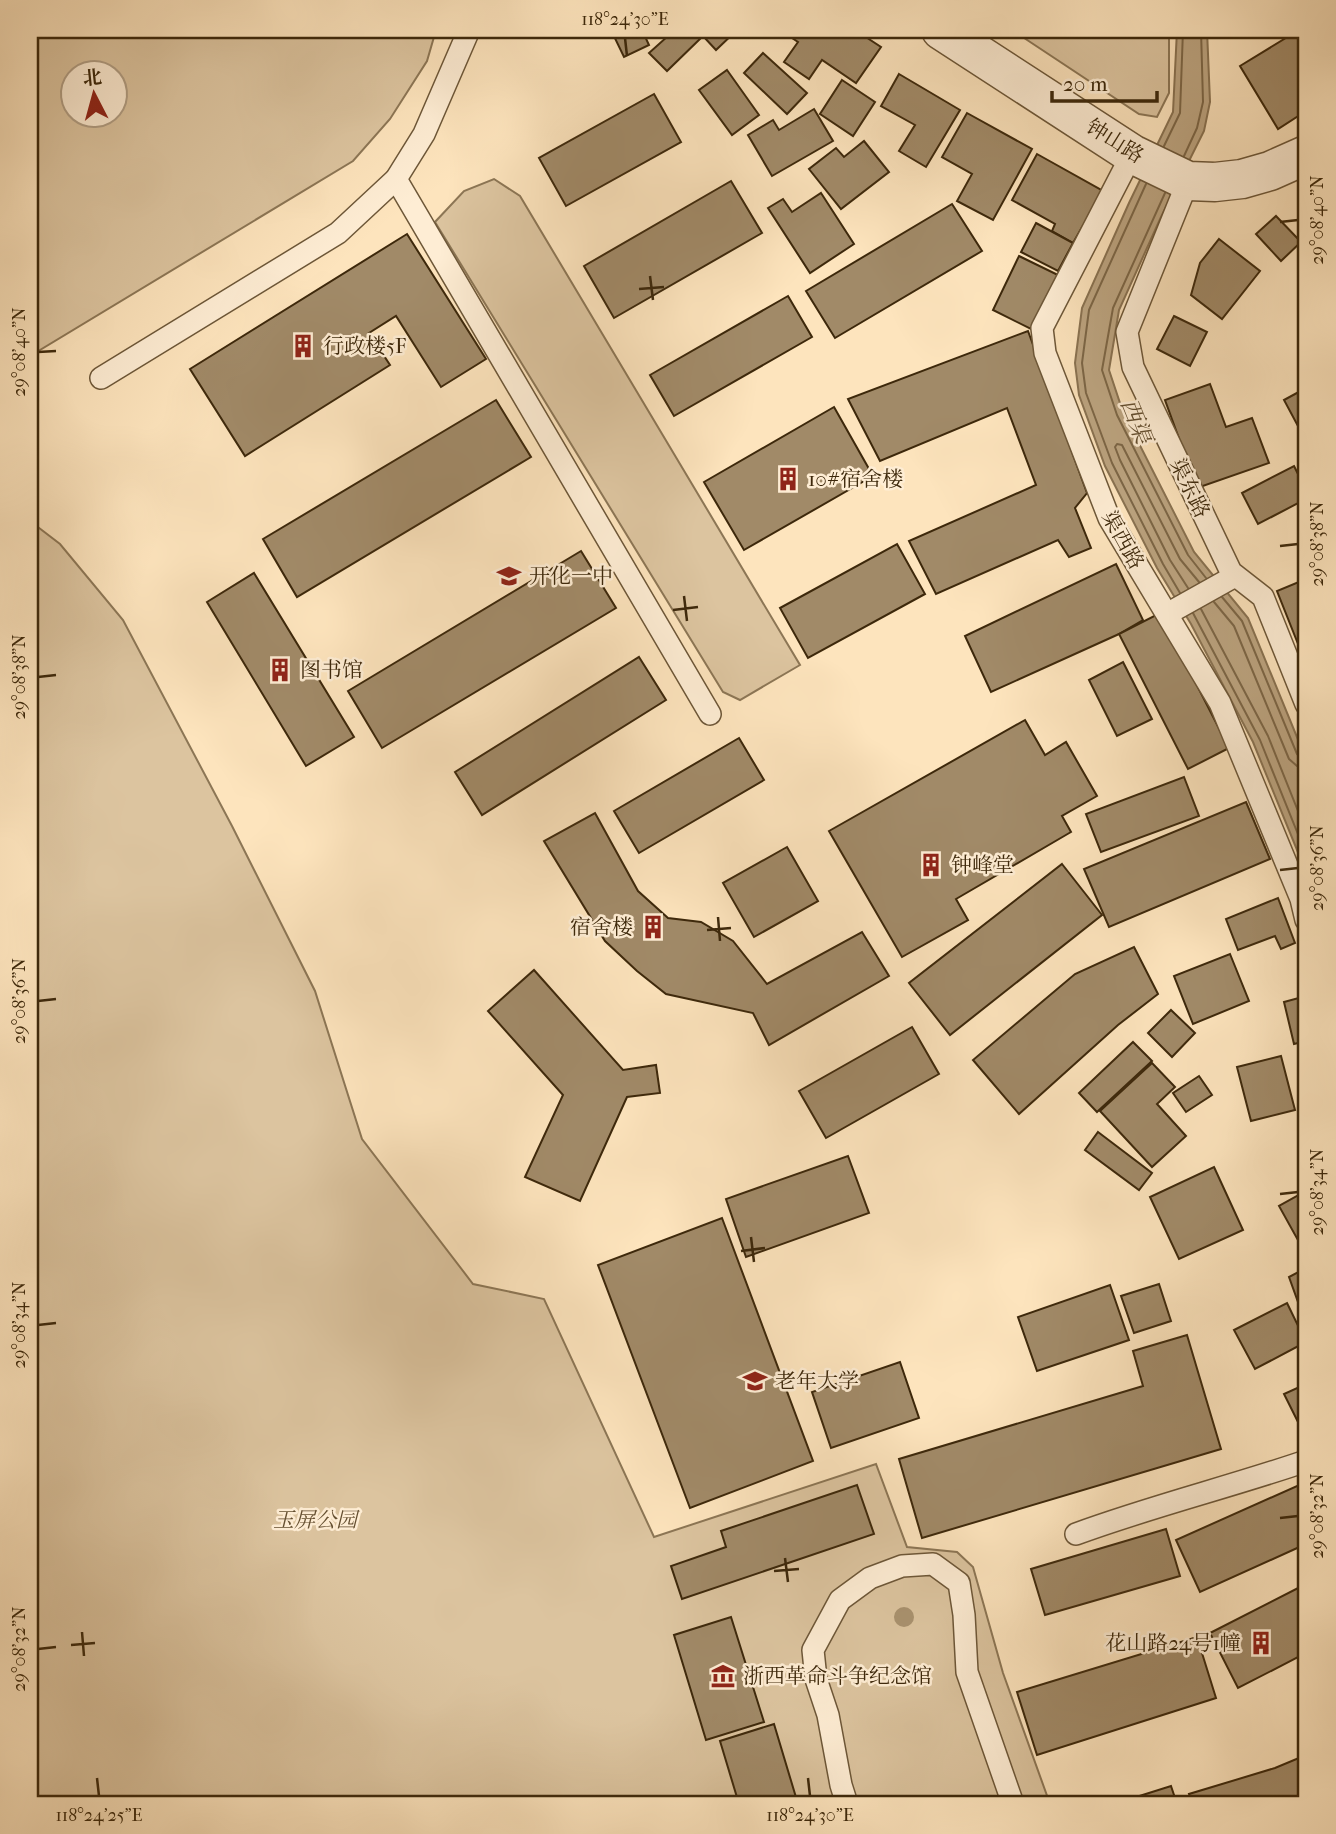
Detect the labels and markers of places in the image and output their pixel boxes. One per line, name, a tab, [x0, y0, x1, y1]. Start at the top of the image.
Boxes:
building icon: 行政楼5F	[289, 332, 317, 360]
place label: 行政楼5F	[323, 334, 406, 358]
building icon: 10#宿舍楼	[774, 465, 802, 493]
place label: 10#宿舍楼	[808, 467, 903, 491]
school or university icon: 开化一中	[495, 562, 523, 590]
place label: 开化一中	[529, 564, 613, 588]
building icon: 图书馆	[266, 656, 294, 684]
place label: 图书馆	[300, 658, 363, 682]
building icon: 钟峰堂	[917, 851, 945, 879]
place label: 钟峰堂	[951, 853, 1014, 877]
building icon: 宿舍楼	[639, 913, 667, 941]
place label: 宿舍楼	[570, 915, 633, 939]
school or university icon: 老年大学	[741, 1367, 769, 1395]
place label: 老年大学	[775, 1369, 859, 1393]
building icon: 花山路24号1幢	[1247, 1629, 1275, 1657]
place label: 花山路24号1幢	[1105, 1631, 1241, 1655]
museum icon: 浙西革命斗争纪念馆	[709, 1662, 737, 1690]
place label: 浙西革命斗争纪念馆	[743, 1664, 932, 1688]

